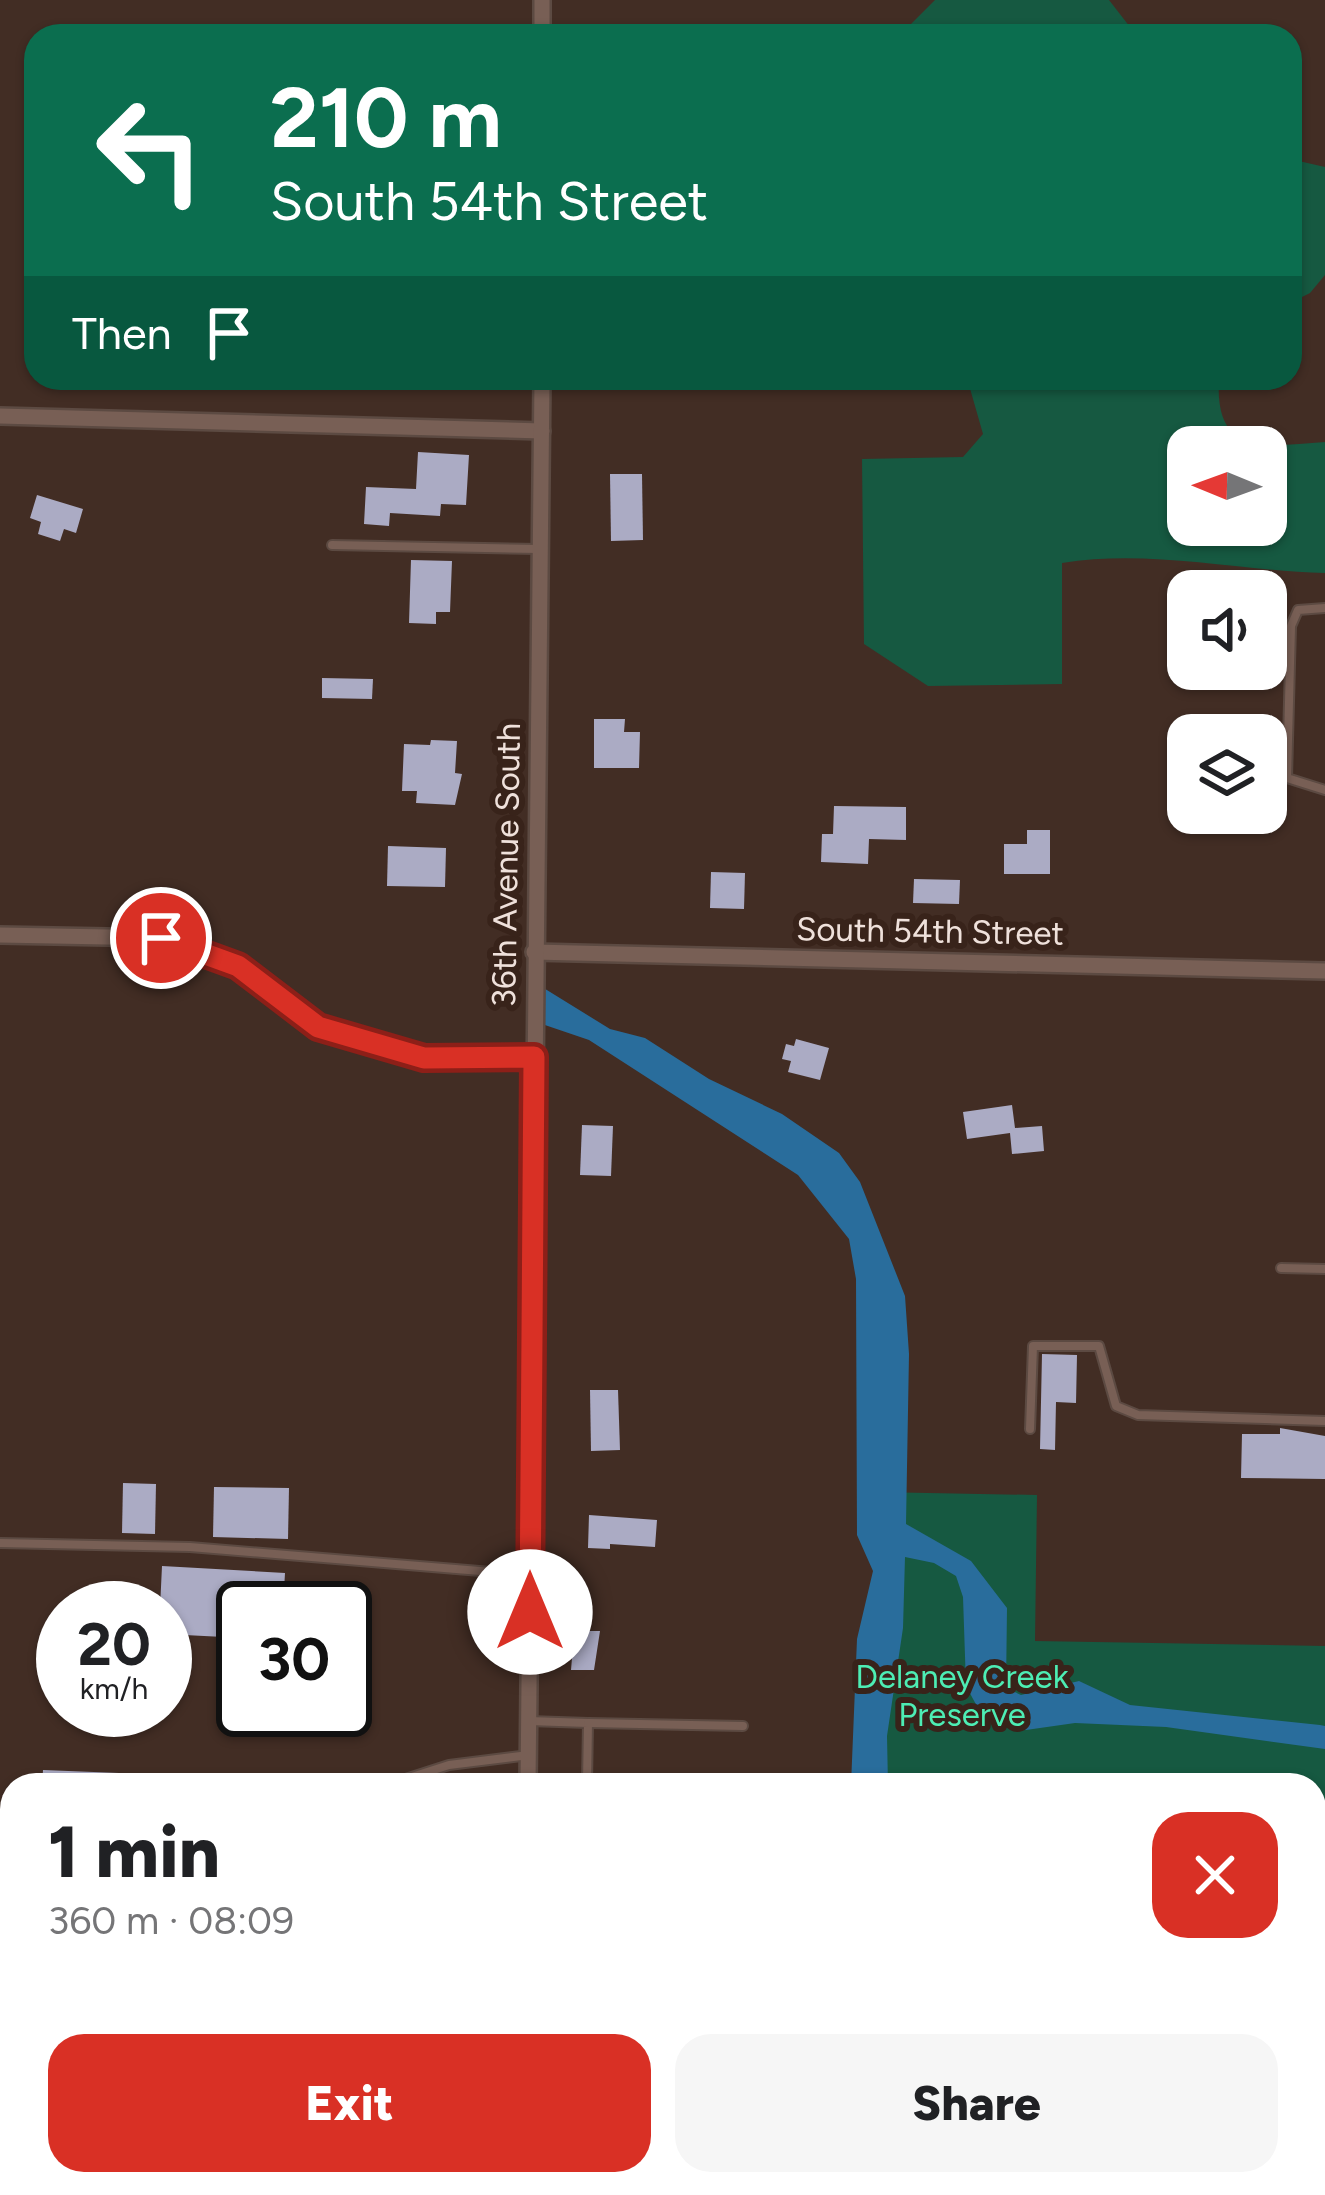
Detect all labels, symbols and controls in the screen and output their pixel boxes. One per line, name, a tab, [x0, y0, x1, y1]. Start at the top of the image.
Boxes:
text: 210 m	[270, 67, 502, 168]
icon: left	[72, 72, 228, 228]
text: South 54th Street	[270, 169, 708, 234]
icon: arrive	[196, 300, 262, 366]
text: Then	[72, 306, 172, 360]
north arrow	[1167, 426, 1287, 546]
map controls	[1167, 426, 1287, 834]
button: sound	[1167, 570, 1287, 690]
button: layers	[1167, 714, 1287, 834]
street label: 36th Avenue South	[484, 723, 528, 1007]
pin	[110, 887, 212, 989]
icon: arrive	[128, 905, 194, 971]
street label: South 54th Street	[796, 909, 1064, 953]
position arrow	[467, 1549, 593, 1675]
speed limit sign: 30	[216, 1581, 372, 1737]
text: 20	[77, 1608, 151, 1680]
park label: Delaney Creek Preserve	[855, 1657, 1069, 1734]
text: km/h	[80, 1670, 148, 1707]
text: 1 min	[48, 1809, 220, 1895]
button: close	[1152, 1812, 1278, 1938]
text: 360 m · 08:09	[48, 1897, 294, 1944]
button: Exit	[48, 2034, 651, 2172]
button: Share	[675, 2034, 1278, 2172]

